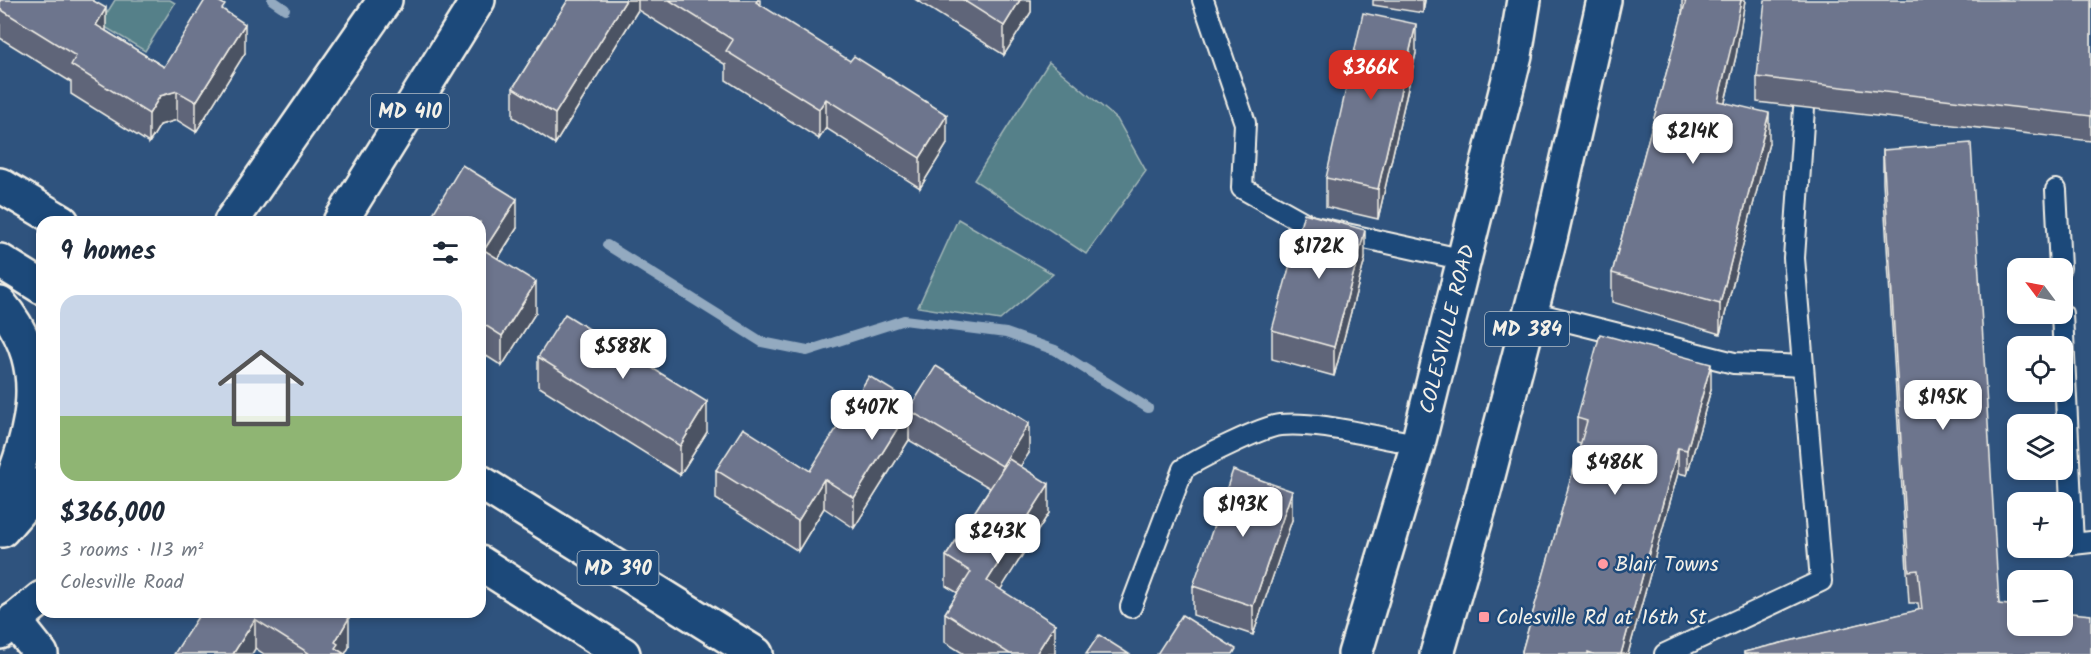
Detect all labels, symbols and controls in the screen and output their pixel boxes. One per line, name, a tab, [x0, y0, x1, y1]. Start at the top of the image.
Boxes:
pin: $366K	[1329, 50, 1413, 101]
text: $366K	[1343, 53, 1399, 85]
road number: MD 410	[371, 94, 449, 128]
pin: $214K	[1651, 114, 1735, 165]
text: $214K	[1667, 117, 1719, 149]
pin: $172K	[1277, 229, 1361, 280]
text: 9 homes	[60, 231, 156, 273]
text: $172K	[1293, 232, 1345, 264]
icon: filters	[429, 236, 462, 269]
street label: COLESVILLE ROAD	[1412, 241, 1485, 417]
north arrow	[2007, 258, 2073, 324]
map controls	[2007, 258, 2073, 636]
road number: MD 384	[1485, 312, 1569, 346]
pin: $588K	[581, 329, 665, 380]
text: $588K	[594, 332, 652, 364]
icon: home	[207, 334, 315, 442]
button: locate	[2007, 336, 2073, 402]
pin: $195K	[1901, 380, 1985, 431]
text: $195K	[1918, 383, 1968, 415]
pin: $407K	[830, 390, 914, 441]
text: $407K	[845, 393, 899, 425]
button: layers	[2007, 414, 2073, 480]
pin: $486K	[1573, 445, 1657, 496]
text: $486K	[1586, 448, 1644, 480]
pin: $193K	[1201, 487, 1285, 538]
text: $193K	[1218, 490, 1268, 522]
button: +	[2007, 492, 2073, 558]
text: $366,000	[60, 493, 165, 535]
pin: $243K	[956, 514, 1040, 565]
text: $243K	[969, 517, 1027, 549]
text: 3 rooms · 113 m²	[60, 535, 203, 567]
place label: Blair Towns	[1615, 549, 1719, 582]
road number: MD 390	[578, 551, 658, 585]
marker: Blair Towns	[1596, 557, 1610, 571]
text: Colesville Road	[60, 567, 184, 599]
button: −	[2007, 570, 2073, 636]
place label: Colesville Rd at 16th St	[1496, 602, 1707, 635]
marker: Colesville Rd at 16th St	[1477, 610, 1491, 624]

